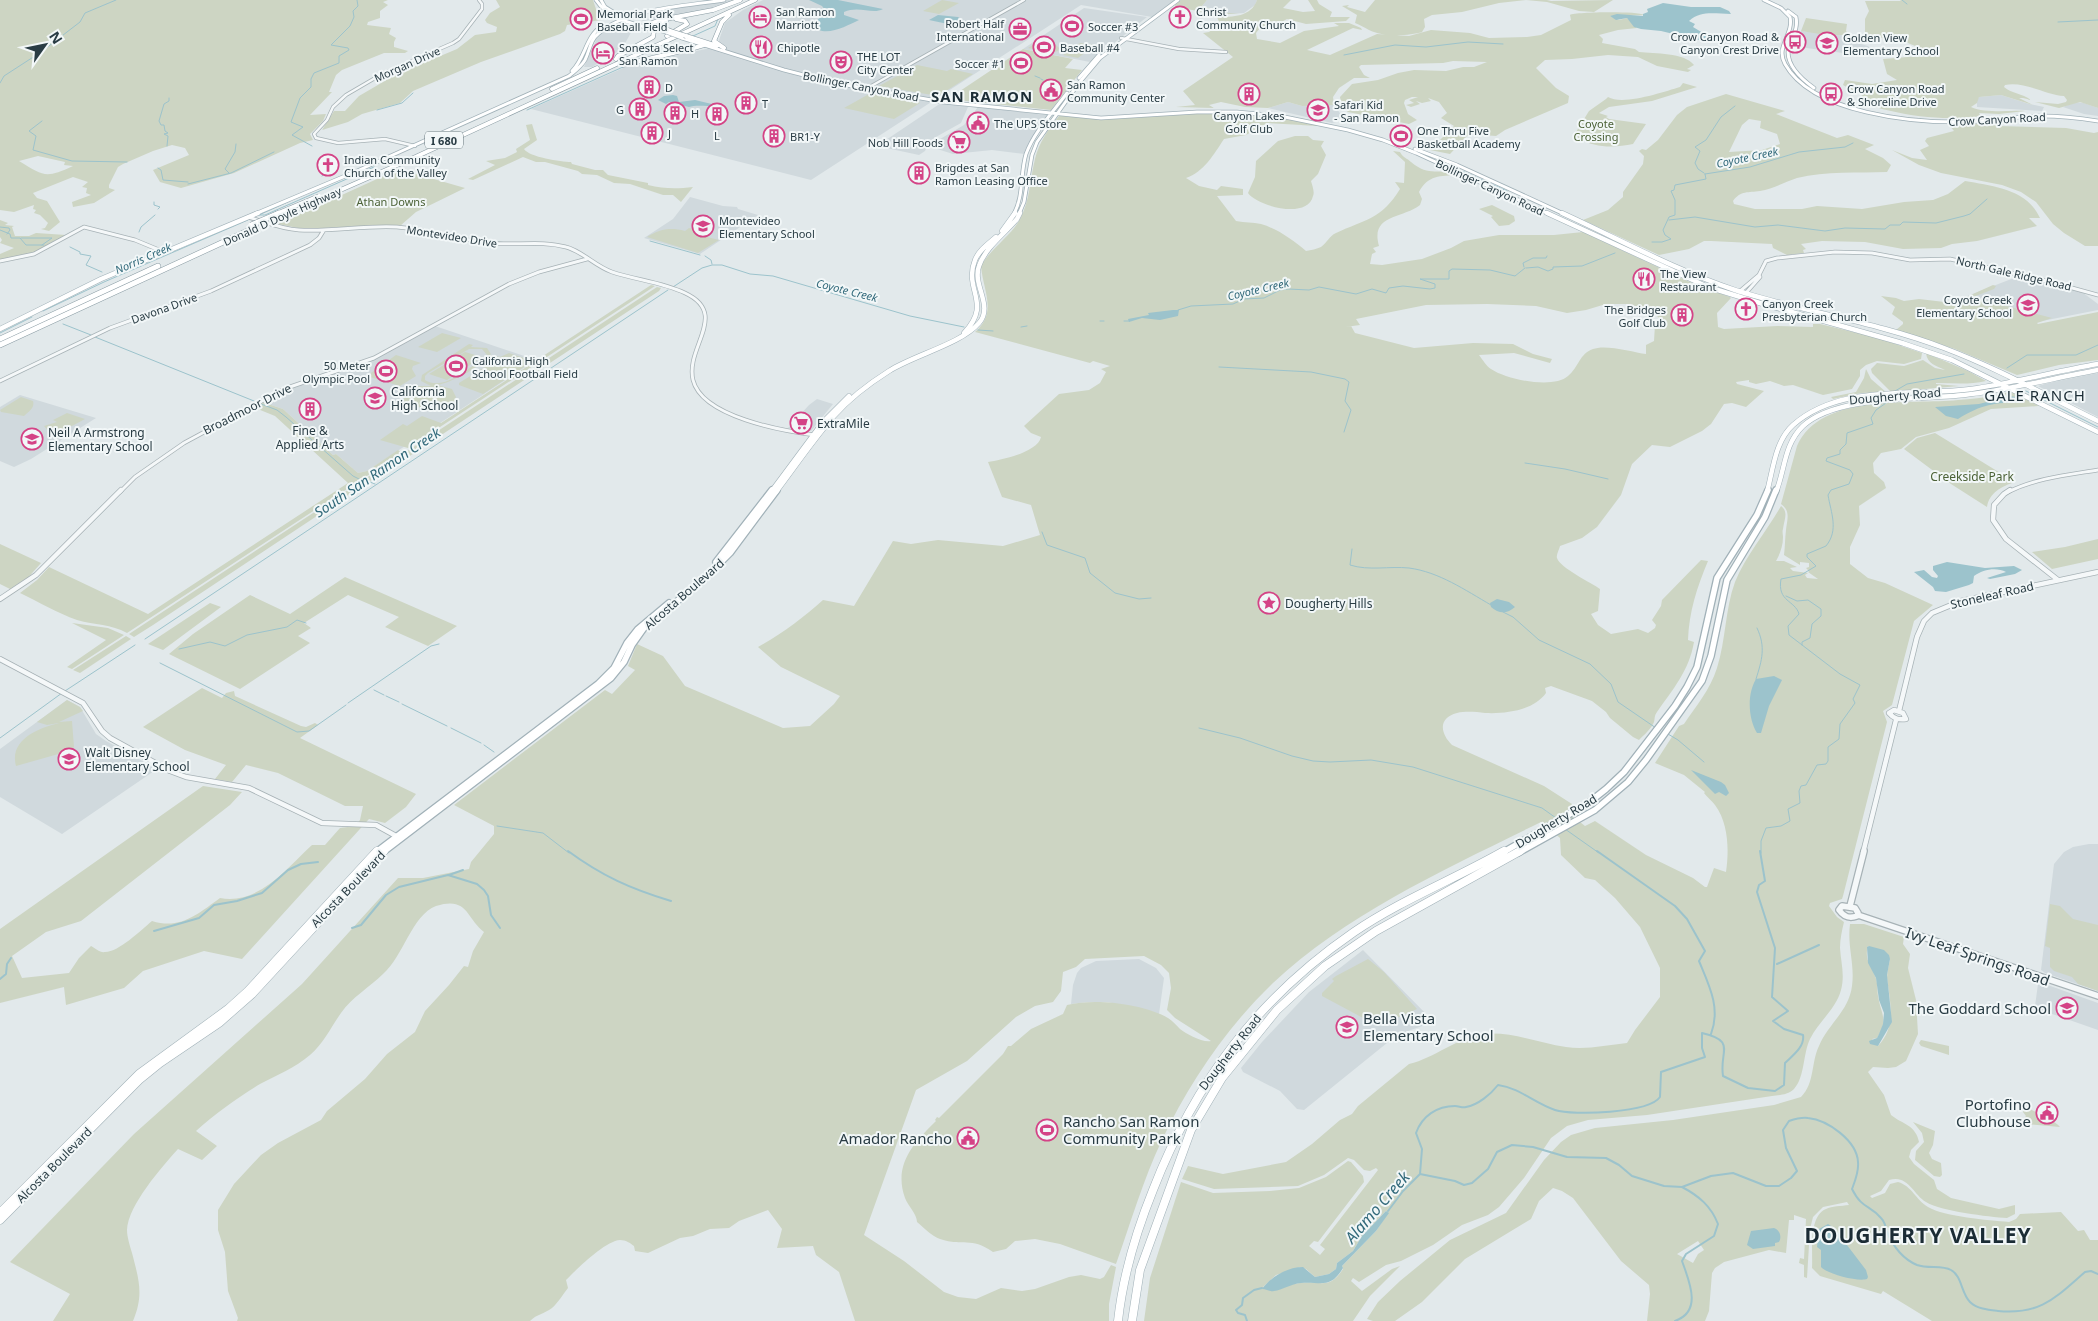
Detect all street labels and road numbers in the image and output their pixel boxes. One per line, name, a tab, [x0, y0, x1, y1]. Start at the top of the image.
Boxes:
street label: Morgan Drive	[372, 43, 442, 85]
street label: Bollinger Canyon Road	[802, 67, 920, 105]
street label: Crow Canyon Road	[1948, 109, 2046, 129]
road number: I 680	[425, 132, 463, 148]
street label: Bollinger Canyon Road	[1433, 155, 1547, 219]
street label: Donald D Doyle Highway	[220, 183, 344, 249]
street label: Montevideo Drive	[406, 221, 498, 251]
street label: North Gale Ridge Road	[1955, 252, 2073, 294]
street label: Davona Drive	[129, 289, 199, 327]
street label: Broadmoor Drive	[200, 379, 294, 439]
street label: Dougherty Road	[1848, 384, 1942, 408]
street label: Alcosta Boulevard	[640, 555, 728, 633]
street label: Stoneleaf Road	[1949, 577, 2035, 613]
street label: Dougherty Road	[1512, 790, 1600, 852]
street label: Alcosta Boulevard	[307, 847, 389, 931]
street label: Ivy Leaf Springs Road	[1903, 922, 2053, 990]
street label: Dougherty Road	[1195, 1010, 1265, 1094]
street label: Alcosta Boulevard	[12, 1123, 96, 1207]

